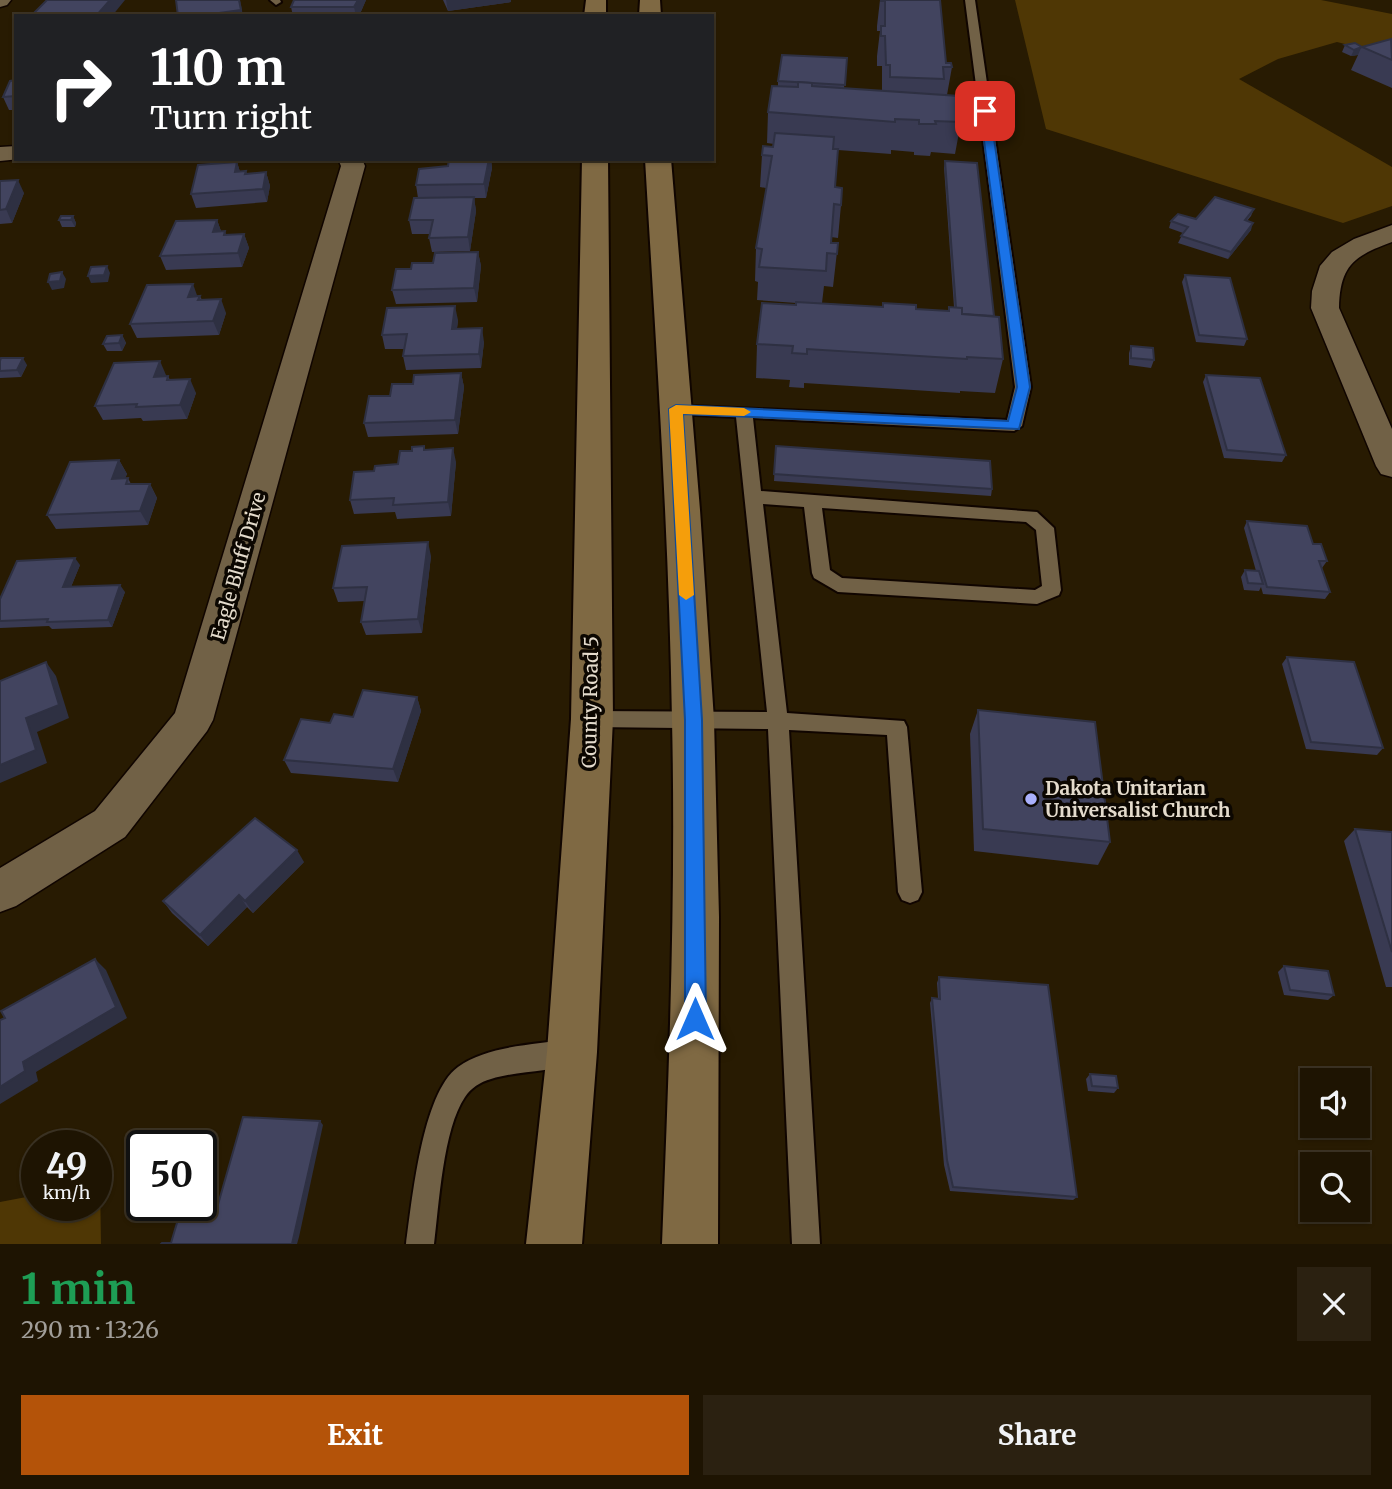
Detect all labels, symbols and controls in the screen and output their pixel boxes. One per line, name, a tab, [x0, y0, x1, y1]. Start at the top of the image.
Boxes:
text: 110 m	[150, 37, 285, 98]
icon: right	[35, 42, 126, 133]
pin	[955, 81, 1015, 141]
icon: arrive	[966, 92, 1004, 130]
text: Turn right	[150, 98, 312, 138]
street label: Eagle Bluff Drive	[205, 489, 271, 643]
street label: County Road 5	[577, 636, 603, 768]
place label: Dakota Unitarian Universalist Church	[1045, 776, 1231, 822]
marker: Dakota Unitarian Universalist Church	[1023, 791, 1039, 807]
position arrow	[658, 982, 732, 1056]
map controls	[1300, 1068, 1370, 1222]
button: sound	[1300, 1068, 1370, 1138]
speed limit sign: 50	[126, 1130, 217, 1221]
text: 49	[46, 1144, 87, 1188]
button: search	[1300, 1152, 1370, 1222]
text: km/h	[43, 1181, 90, 1204]
text: 1 min	[21, 1263, 135, 1315]
button: close	[1297, 1267, 1371, 1341]
text: 290 m · 13:26	[21, 1315, 159, 1344]
button: Exit	[21, 1395, 689, 1475]
button: Share	[703, 1395, 1371, 1475]

